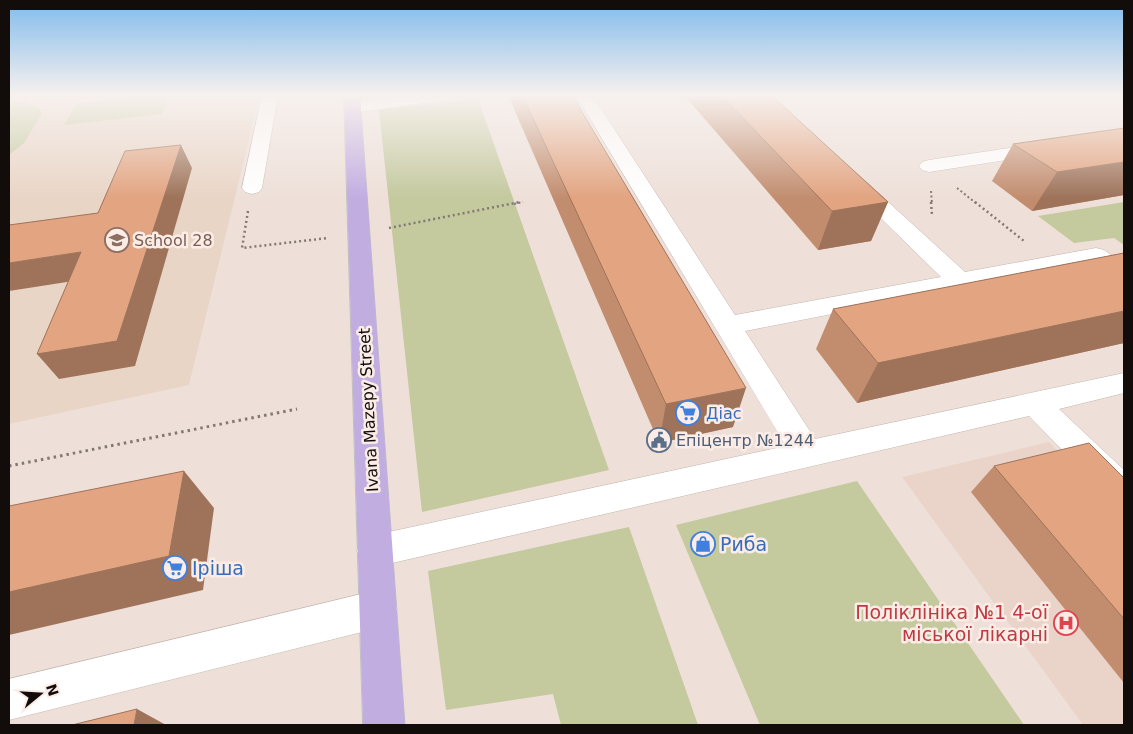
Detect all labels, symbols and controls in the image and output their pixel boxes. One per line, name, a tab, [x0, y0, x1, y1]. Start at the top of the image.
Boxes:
school or university icon: School 28	[104, 227, 130, 253]
place label: School 28	[134, 231, 213, 250]
street label: Ivana Mazepy Street	[355, 327, 382, 492]
supermarket icon: Діас	[675, 400, 701, 426]
place label: Діас	[706, 404, 742, 423]
public building icon: Епіцентр №1244	[646, 427, 672, 453]
place label: Епіцентр №1244	[676, 431, 814, 450]
shop icon: Риба	[690, 531, 716, 557]
place label: Риба	[720, 533, 767, 555]
supermarket icon: Іріша	[162, 555, 188, 581]
place label: Іріша	[192, 557, 244, 579]
place label: Поліклініка №1 4-ої міської лікарні	[855, 601, 1049, 645]
hospital icon: Поліклініка №1 4-ої міської лікарні	[1053, 610, 1079, 636]
north arrow	[15, 669, 65, 719]
text: N	[43, 682, 62, 698]

